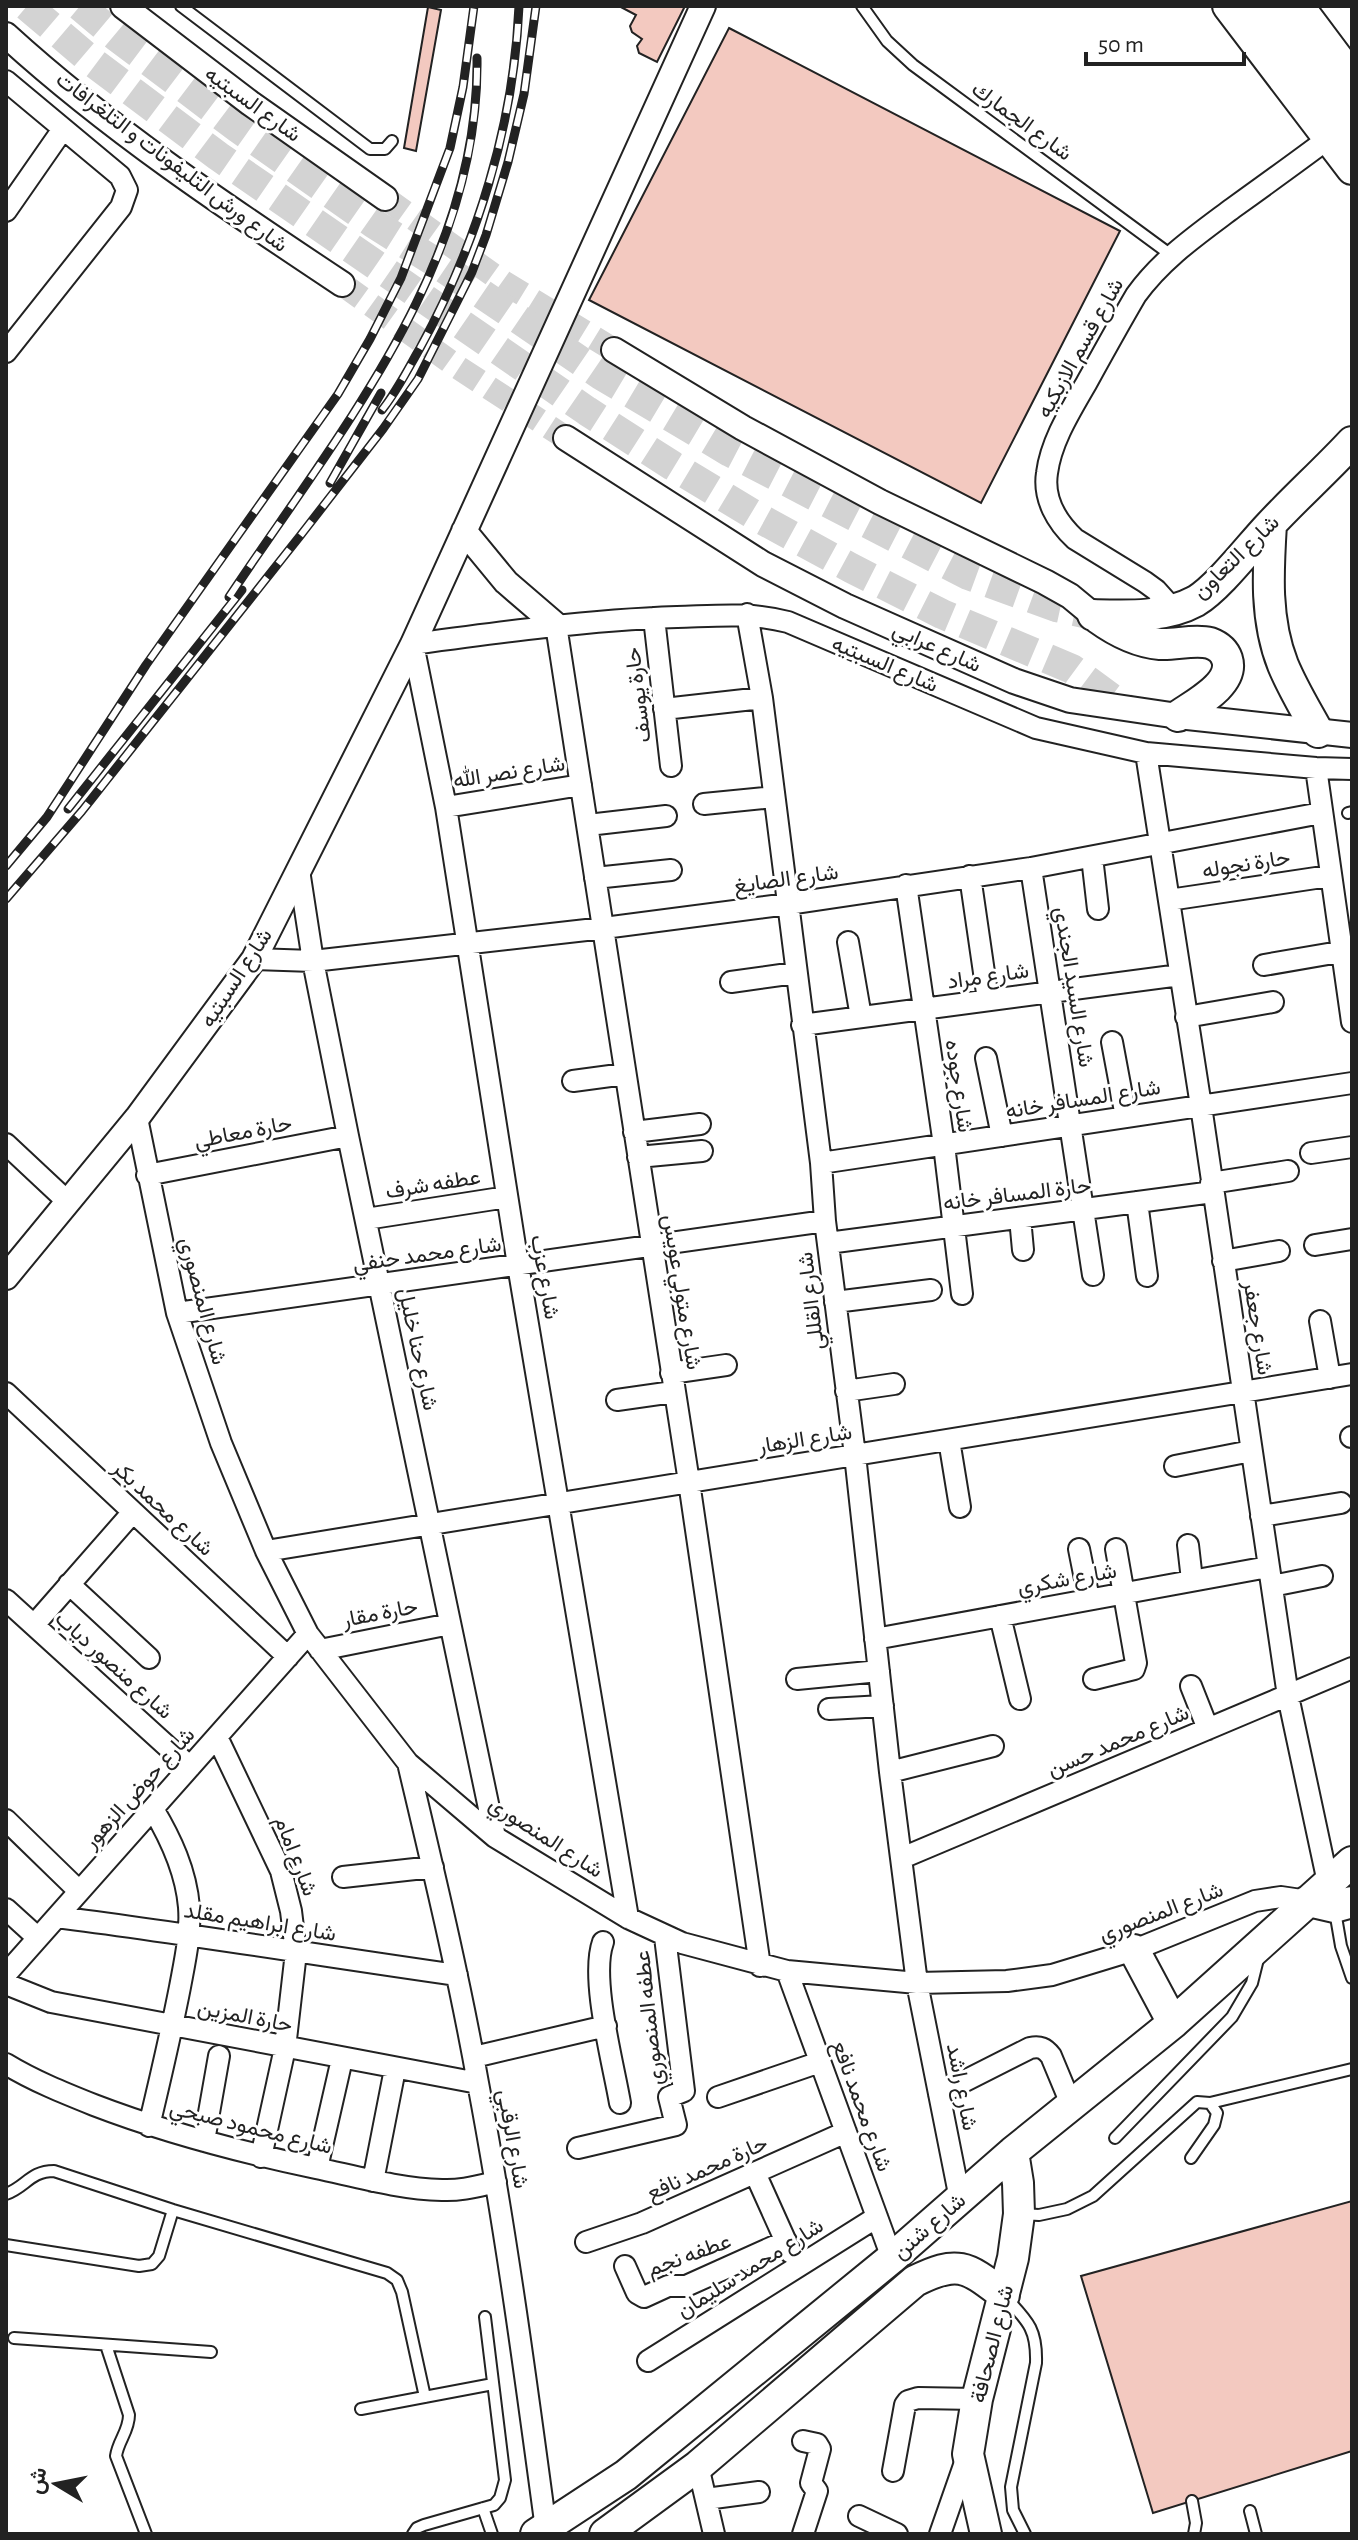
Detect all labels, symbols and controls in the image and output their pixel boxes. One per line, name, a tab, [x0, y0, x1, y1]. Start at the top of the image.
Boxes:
scale bar	[1086, 16, 1244, 66]
text: 50 m	[1098, 33, 1144, 57]
street label: شارع السبتيه	[199, 62, 305, 148]
street label: شارع ورش التليفونات و التلغرافات	[50, 68, 292, 259]
street label: شارع الجمارك	[966, 77, 1076, 167]
street label: شارع قسم الازبكيه	[1033, 275, 1130, 423]
street label: شارع التعاون	[1189, 511, 1285, 605]
street label: شارع عرابي	[887, 618, 985, 683]
street label: شارع السبتيه	[828, 632, 941, 699]
street label: حارة يوسف	[621, 646, 657, 744]
street label: شارع نصر الله	[451, 749, 567, 795]
street label: حارة نجوله	[1200, 846, 1292, 884]
street label: شارع الصايغ	[732, 861, 840, 900]
street label: شارع السيد الجندي	[1044, 905, 1098, 1070]
street label: شارع السبتيه	[196, 925, 278, 1033]
street label: شارع مراد	[946, 959, 1031, 996]
street label: شارع جوده	[939, 1038, 976, 1134]
street label: شارع المسافر خانه	[1004, 1076, 1163, 1125]
street label: حارة معاطي	[192, 1112, 295, 1159]
street label: عطفه شرف	[384, 1166, 482, 1204]
street label: حارة المسافر خانه	[942, 1174, 1092, 1216]
street label: شارع متولي عويس	[652, 1213, 705, 1372]
street label: شارع محمد حنفي	[351, 1233, 504, 1282]
street label: شارع عزب	[524, 1233, 563, 1321]
street label: شارع المنصوري	[169, 1235, 231, 1369]
street label: شارع القللي	[794, 1250, 835, 1351]
street label: شارع جعفر	[1237, 1279, 1276, 1377]
street label: شارع حنا خليل	[391, 1286, 442, 1413]
street label: شارع الزهار	[756, 1421, 854, 1460]
street label: شارع محمد بكر	[106, 1455, 218, 1562]
street label: شارع شكري	[1016, 1559, 1120, 1605]
street label: حارة مقار	[340, 1595, 420, 1633]
street label: شارع منصور دياب	[49, 1607, 177, 1725]
street label: شارع محمد حسن	[1044, 1701, 1193, 1784]
street label: شارع حوض الزهور	[79, 1723, 201, 1855]
street label: شارع المنصوري	[481, 1792, 607, 1888]
street label: شارع امام	[268, 1813, 321, 1900]
street label: شارع المنصوري	[1096, 1878, 1229, 1952]
street label: شارع ابراهيم مقلد	[182, 1899, 338, 1948]
street label: عطفه المنصوري	[631, 1949, 674, 2087]
street label: حارة المزين	[195, 1996, 294, 2038]
street label: شارع محمد نافع	[825, 2037, 896, 2176]
street label: شارع راشد	[940, 2042, 981, 2133]
street label: شارع الرقبي	[487, 2088, 533, 2192]
street label: شارع محمود صبحي	[166, 2096, 334, 2165]
street label: حارة محمد نافع	[643, 2131, 772, 2207]
street label: شارع شنن	[888, 2189, 972, 2266]
street label: شارع محمد سليمان	[673, 2214, 829, 2324]
street label: عطفه نجم	[644, 2230, 735, 2283]
street label: شارع الصحافة	[967, 2283, 1020, 2406]
north arrow	[16, 2444, 96, 2524]
text: ش	[24, 2466, 52, 2496]

